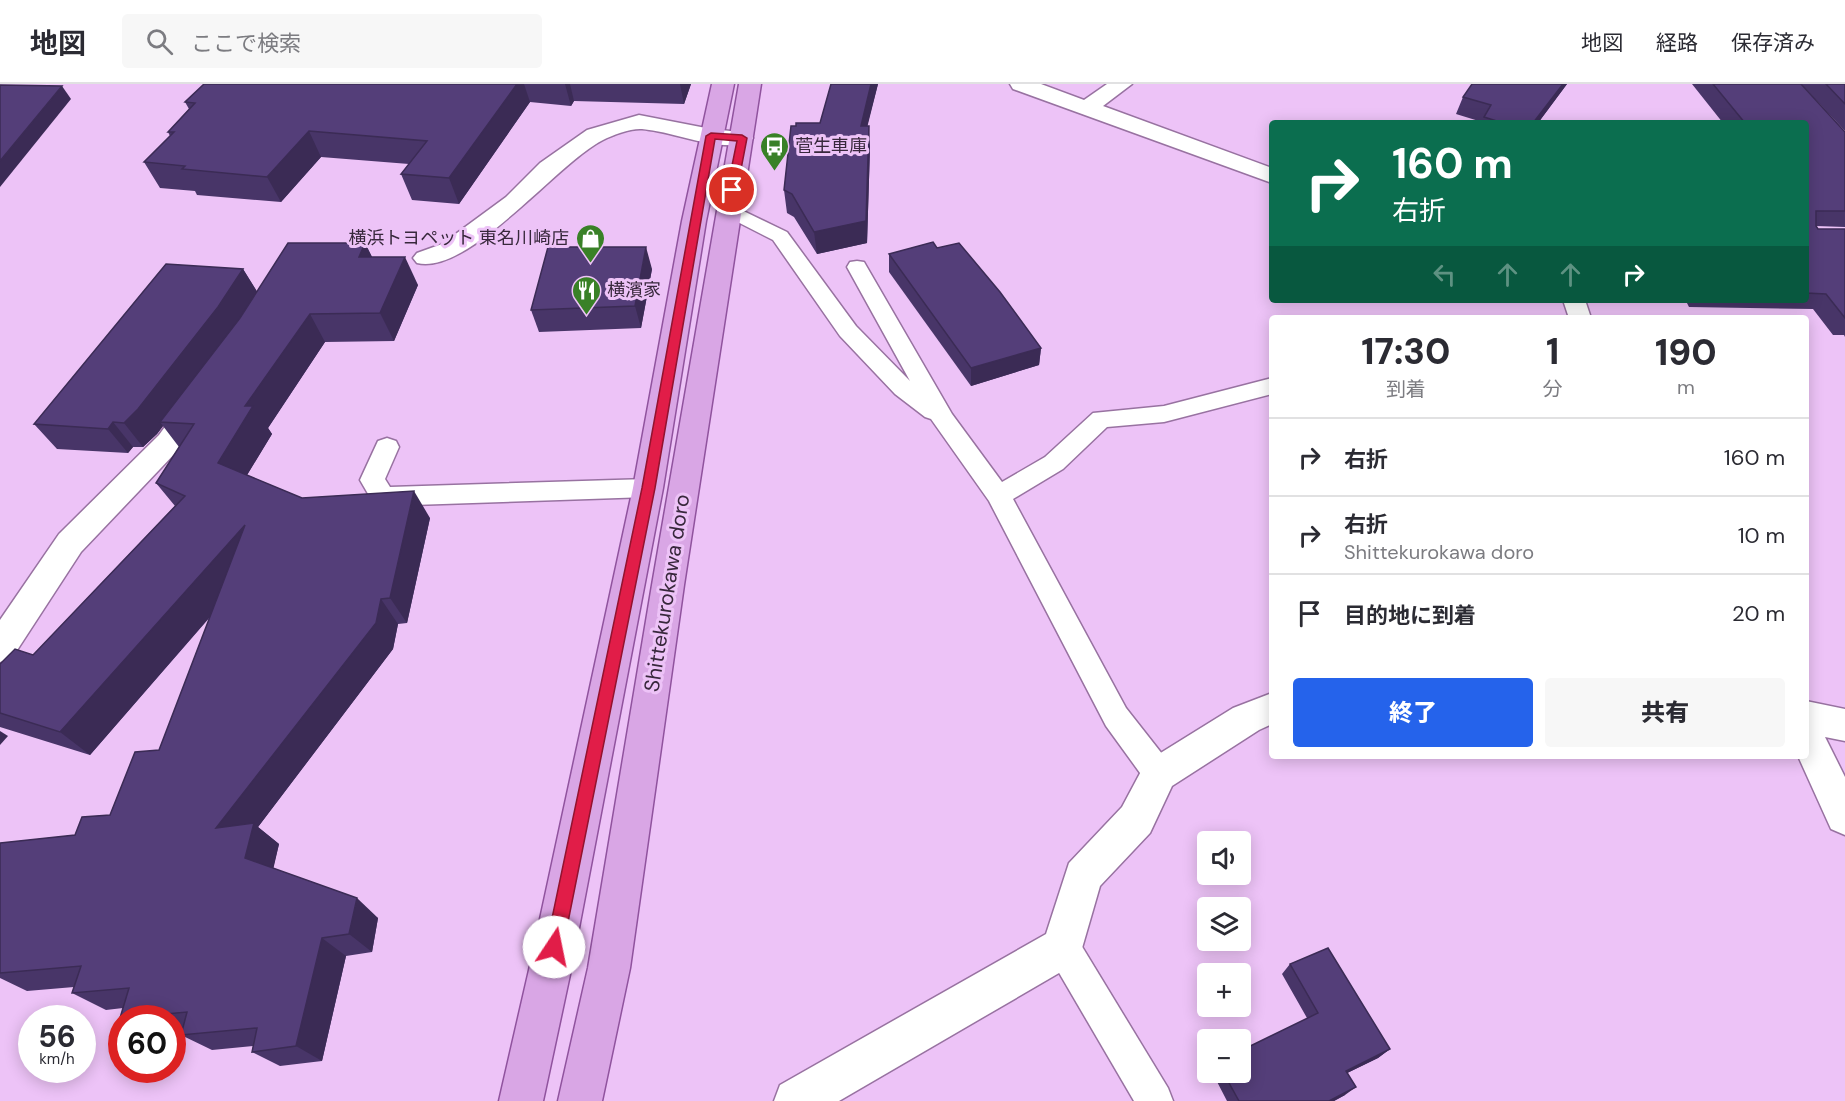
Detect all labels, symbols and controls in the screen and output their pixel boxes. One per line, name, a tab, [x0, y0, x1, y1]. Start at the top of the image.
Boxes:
search box	[122, 14, 542, 68]
text: 地図	[30, 25, 86, 62]
icon: search	[143, 25, 176, 58]
text: ここで検索	[191, 29, 301, 58]
text: 地図	[1581, 29, 1623, 57]
text: 経路	[1656, 29, 1698, 57]
text: 保存済み	[1731, 29, 1815, 57]
bus stop icon: 菅生車庫	[758, 130, 790, 172]
place label: 菅生車庫	[795, 134, 867, 158]
text: 160 m	[1392, 136, 1513, 191]
icon: right	[1293, 144, 1371, 222]
pin	[706, 164, 757, 215]
icon: arrive	[715, 173, 748, 206]
text: 右折	[1392, 193, 1446, 228]
shop icon: 横浜トヨペット 東名川崎店	[574, 222, 606, 264]
place label: 横浜トヨペット 東名川崎店	[348, 226, 569, 250]
icon: left	[1428, 258, 1461, 291]
icon: ahead	[1491, 258, 1524, 291]
icon: ahead	[1554, 258, 1587, 291]
icon: right	[1617, 258, 1650, 291]
restaurant icon: 横濱家	[570, 274, 602, 316]
place label: 横濱家	[607, 278, 661, 302]
text: 17:30	[1361, 328, 1450, 375]
text: 1	[1546, 328, 1559, 375]
text: 190	[1655, 329, 1717, 376]
text: m	[1677, 374, 1695, 400]
text: 到着	[1386, 376, 1426, 402]
text: 分	[1543, 376, 1563, 402]
icon: right	[1293, 441, 1326, 474]
text: 160 m	[1724, 443, 1785, 472]
text: 右折	[1344, 445, 1388, 474]
street label: Shittekurokawa doro	[638, 492, 696, 694]
text: 右折	[1344, 510, 1388, 539]
icon: right	[1293, 519, 1326, 552]
text: 10 m	[1738, 521, 1785, 550]
text: Shittekurokawa doro	[1344, 539, 1534, 565]
icon: arrive	[1293, 597, 1326, 630]
text: 20 m	[1732, 599, 1785, 628]
text: 目的地に到着	[1344, 601, 1476, 630]
button: 終了	[1293, 678, 1533, 747]
button: 共有	[1545, 678, 1785, 747]
map controls	[1197, 831, 1251, 1083]
button: sound	[1197, 831, 1251, 885]
button: layers	[1197, 897, 1251, 951]
position arrow	[522, 915, 586, 979]
button: +	[1197, 963, 1251, 1017]
speed limit sign: 60	[108, 1005, 186, 1083]
text: 56	[38, 1017, 76, 1056]
button: −	[1197, 1029, 1251, 1083]
text: km/h	[39, 1049, 75, 1069]

